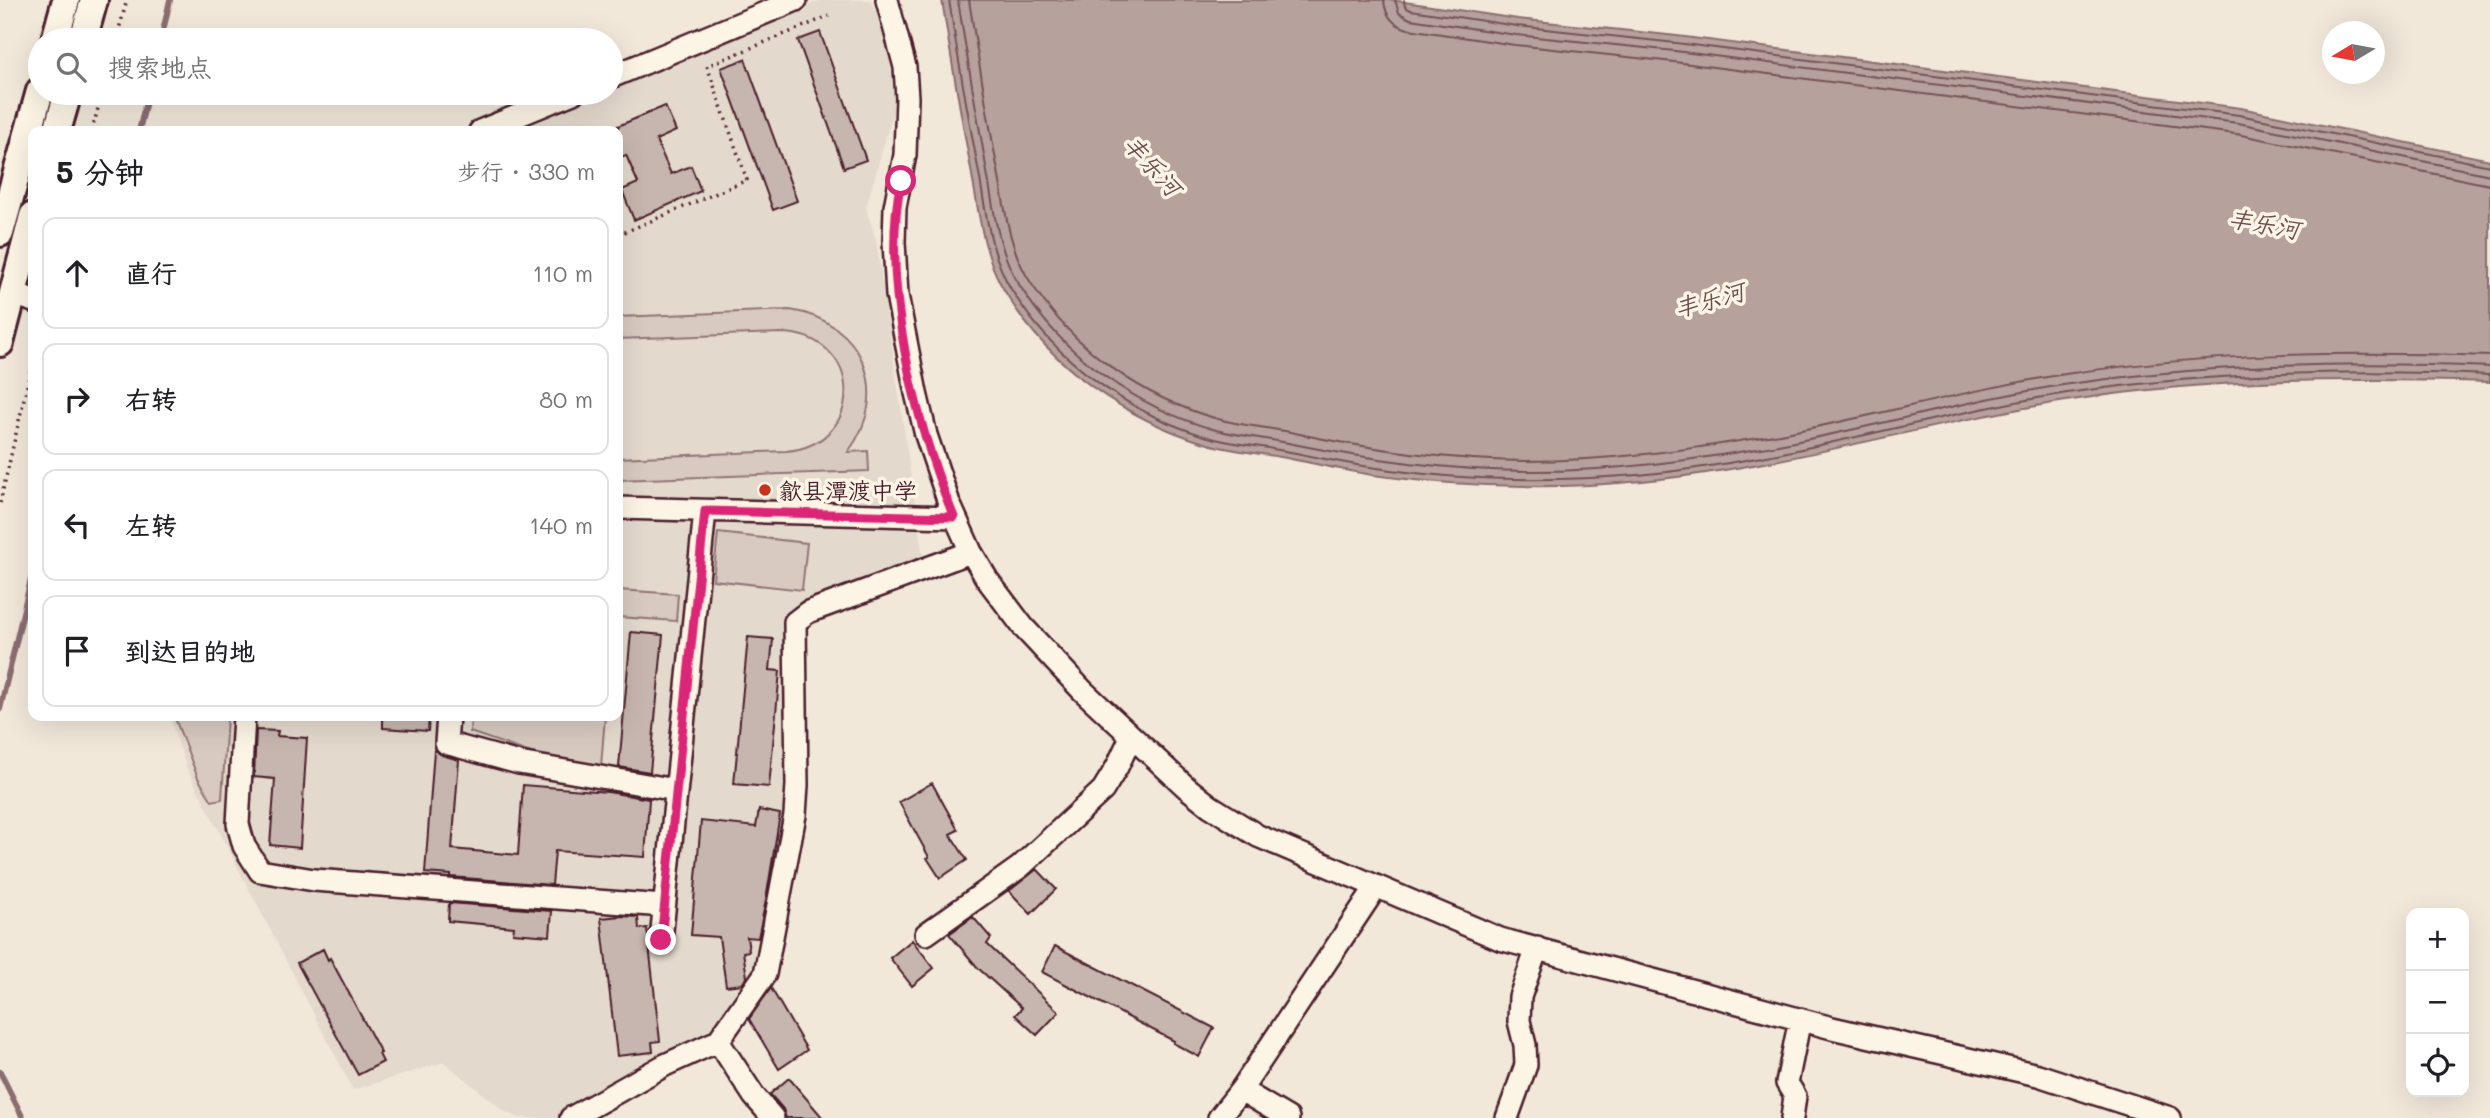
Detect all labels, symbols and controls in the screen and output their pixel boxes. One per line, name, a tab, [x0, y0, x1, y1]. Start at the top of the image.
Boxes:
north arrow	[2322, 21, 2385, 84]
search box	[28, 28, 623, 105]
icon: search	[52, 48, 90, 86]
text: 搜索地点	[108, 50, 212, 84]
water label: 丰乐河	[1117, 128, 1191, 205]
text: 5 分钟	[56, 151, 144, 191]
text: 步行 · 330 m	[457, 156, 595, 186]
route start	[885, 165, 916, 196]
water label: 丰乐河	[2226, 201, 2306, 245]
icon: ahead	[58, 254, 96, 292]
text: 直行	[125, 256, 177, 290]
text: 110 m	[533, 258, 593, 288]
water label: 丰乐河	[1670, 274, 1752, 323]
icon: right	[58, 380, 96, 418]
text: 右转	[125, 382, 177, 416]
text: 80 m	[539, 384, 593, 414]
place label: 歙县潭渡中学	[779, 475, 917, 505]
marker: 歙县潭渡中学	[757, 482, 773, 498]
icon: left	[58, 506, 96, 544]
text: 左转	[125, 508, 177, 542]
text: 140 m	[529, 510, 593, 540]
icon: arrive	[58, 632, 96, 670]
text: 到达目的地	[125, 634, 255, 668]
map controls	[2406, 908, 2469, 1097]
button: +	[2406, 908, 2469, 971]
route end	[645, 924, 676, 955]
button: −	[2406, 971, 2469, 1034]
button: locate	[2406, 1034, 2469, 1097]

